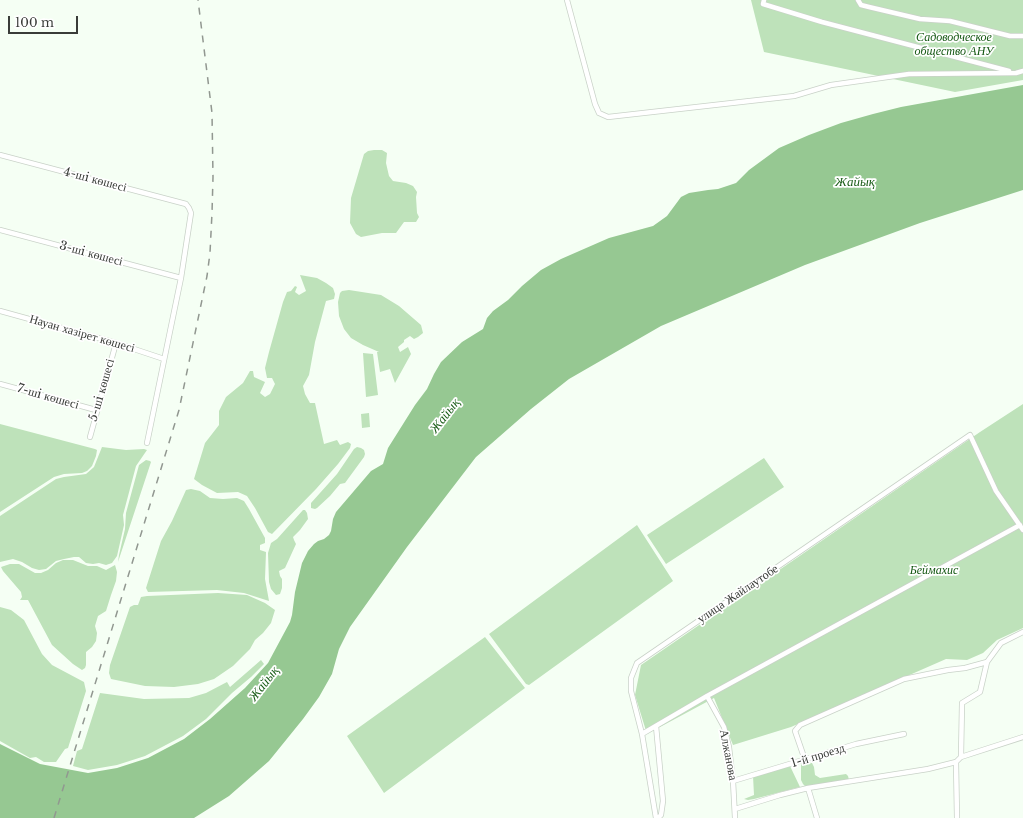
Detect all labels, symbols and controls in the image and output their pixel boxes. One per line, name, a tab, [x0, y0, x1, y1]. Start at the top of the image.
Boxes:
scale bar	[10, 8, 80, 34]
text: 100 m	[15, 15, 54, 30]
park label: Садоводческое общество АНУ	[915, 31, 993, 59]
street label: 4-шi көшесі	[62, 165, 128, 195]
water label: Жайық	[835, 174, 875, 190]
street label: 3-шi көшесі	[58, 239, 124, 269]
street label: Науан хазірет көшесі	[28, 312, 136, 356]
street label: 5-шi көшесі	[86, 357, 118, 423]
street label: 7-шi көшесі	[15, 381, 81, 413]
water label: Жайық	[427, 396, 463, 436]
street label: улица Жайлаутобе	[695, 562, 781, 626]
park label: Беймахис	[910, 564, 958, 578]
water label: Жайық	[246, 664, 282, 704]
street label: Алжанова	[716, 728, 740, 782]
street label: 1-й проезд	[789, 741, 847, 771]

